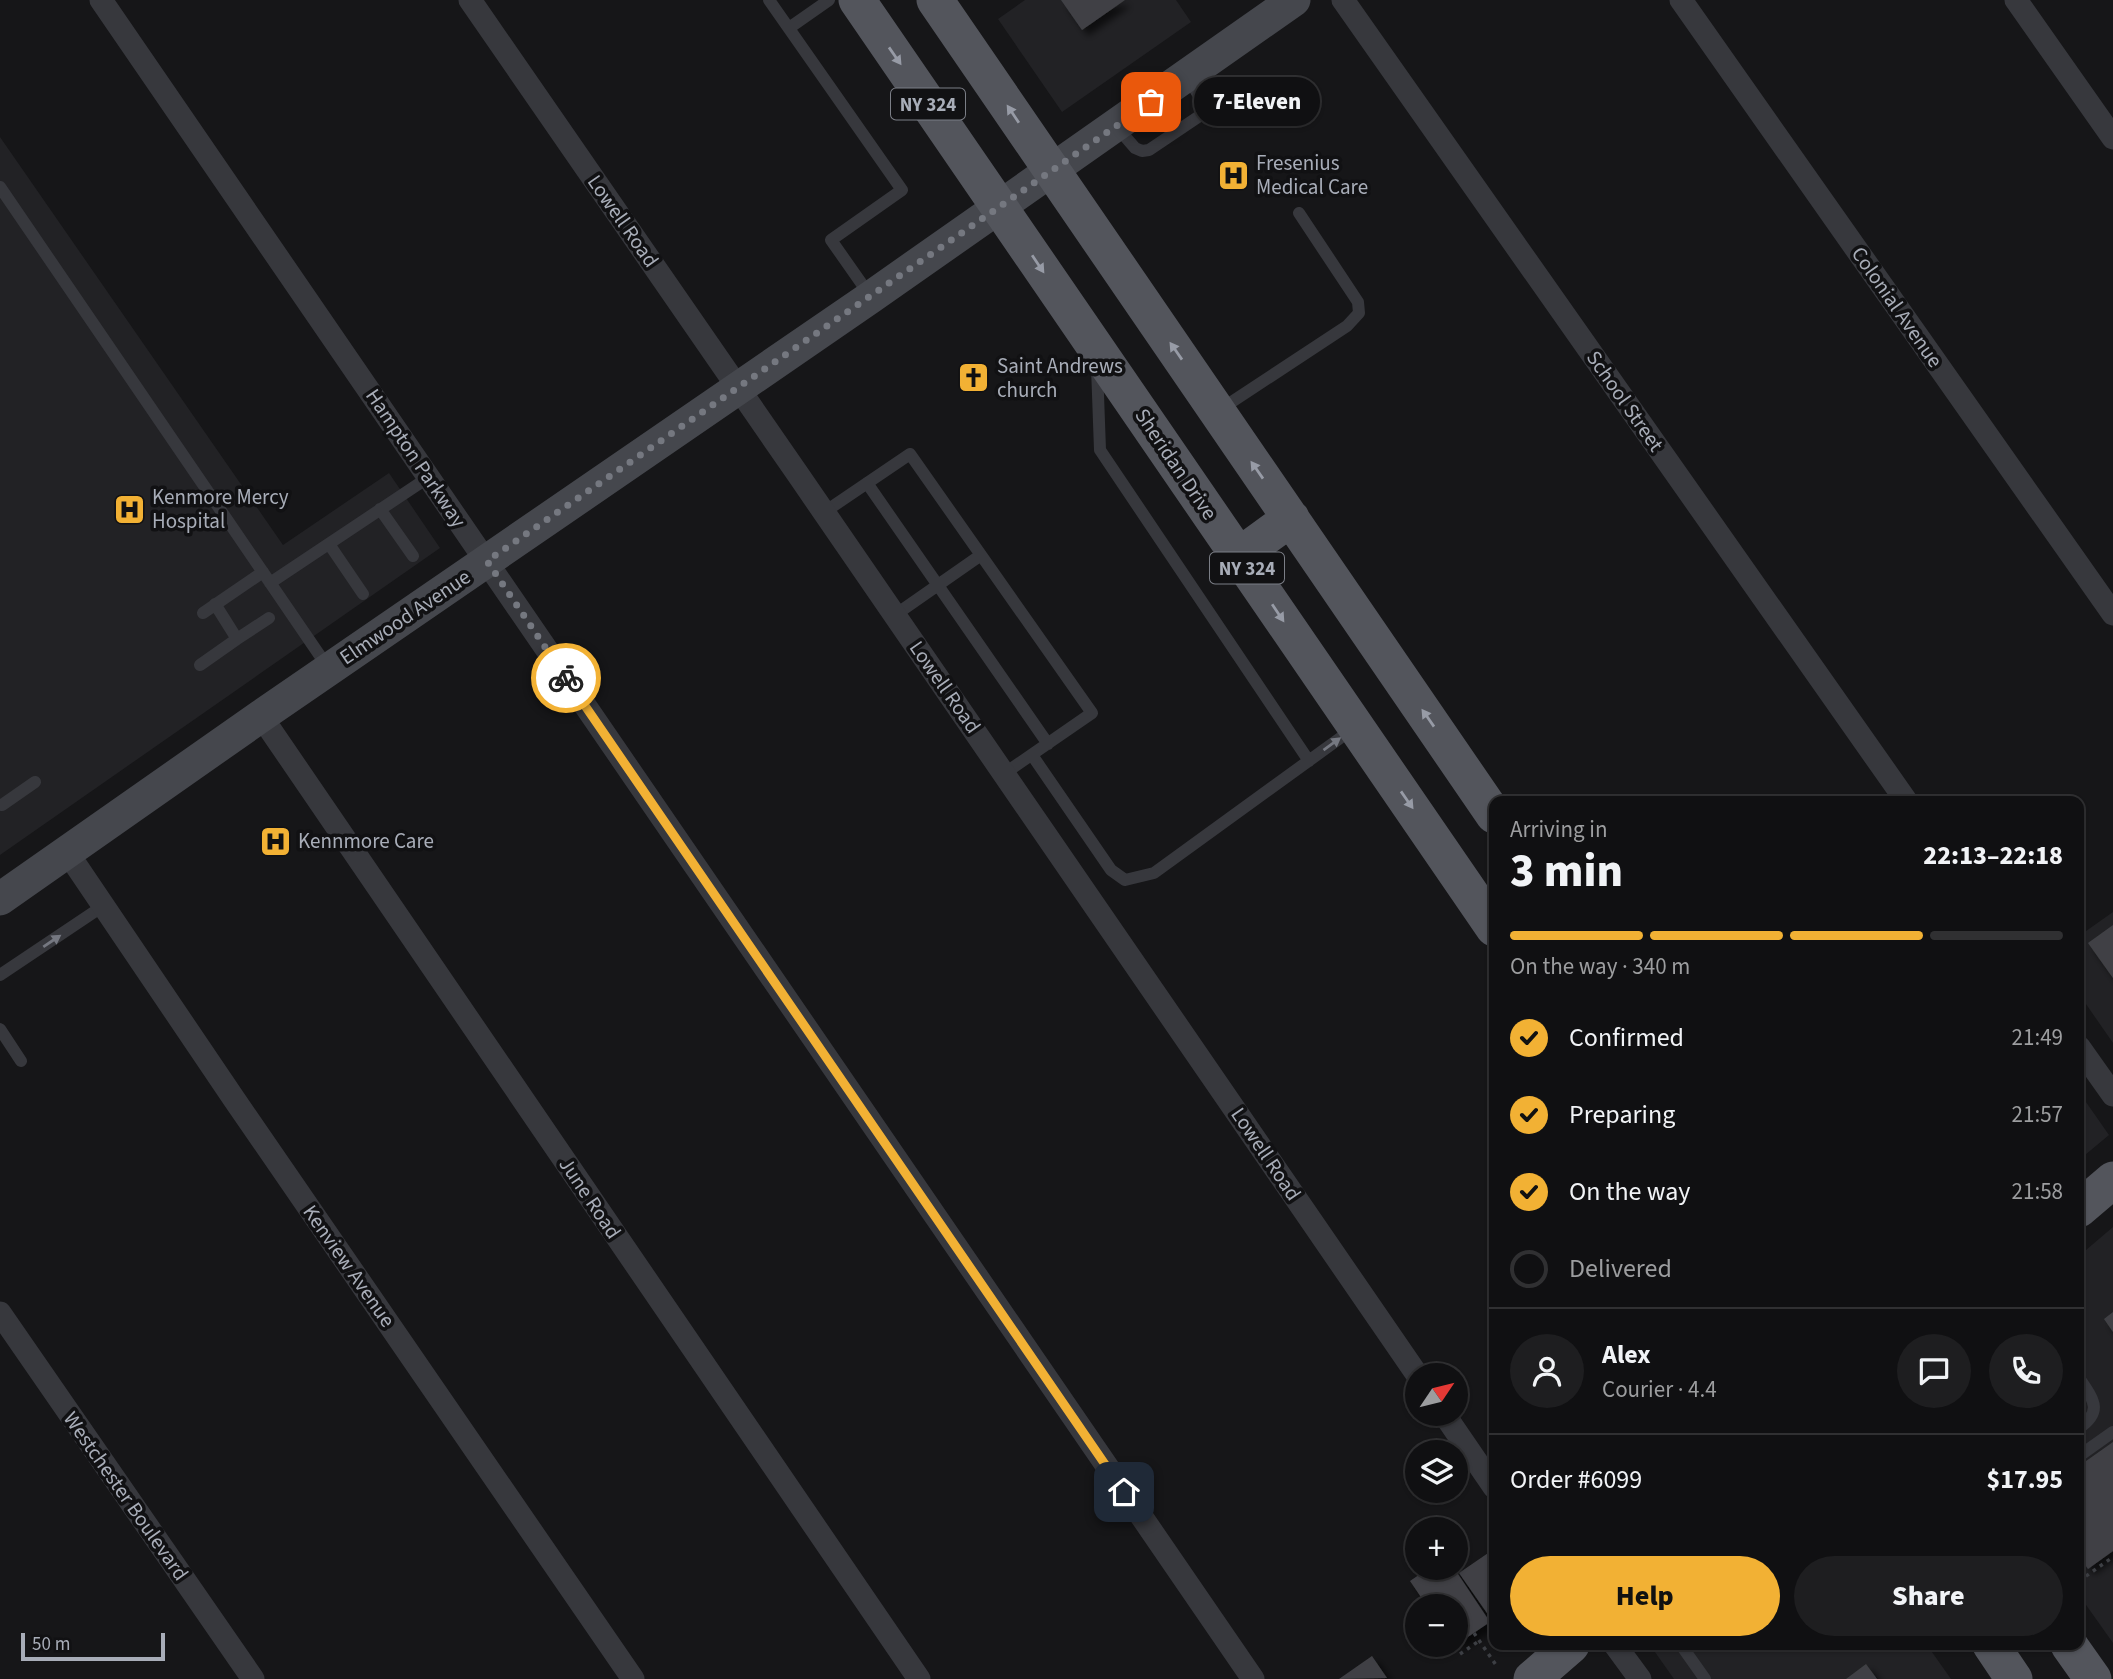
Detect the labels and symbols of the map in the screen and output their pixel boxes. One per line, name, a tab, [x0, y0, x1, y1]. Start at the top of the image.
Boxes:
one-way arrow	[888, 47, 902, 65]
pin	[1121, 72, 1181, 132]
callout: 7-Eleven	[1193, 78, 1319, 126]
road number: NY 324	[891, 88, 965, 120]
one-way arrow	[1007, 105, 1020, 124]
place label: Fresenius Medical Care	[1256, 148, 1368, 202]
hospital icon: Fresenius Medical Care	[1216, 158, 1250, 192]
street label: Lowell Road	[580, 169, 666, 273]
street label: Colonial Avenue	[1844, 240, 1950, 374]
one-way arrow	[1031, 254, 1044, 273]
one-way arrow	[1169, 342, 1183, 360]
street label: School Street	[1579, 344, 1671, 458]
place label: Saint Andrews church	[997, 351, 1123, 405]
church icon: Saint Andrews church	[957, 361, 991, 395]
street label: Hampton Parkway	[358, 383, 474, 533]
street label: Sheridan Drive	[1128, 402, 1224, 526]
one-way arrow	[1251, 460, 1264, 480]
place label: Kenmore Mercy Hospital	[152, 482, 289, 536]
hospital icon: Kenmore Mercy Hospital	[112, 492, 146, 526]
road number: NY 324	[1210, 552, 1284, 583]
street label: Elmwood Avenue	[334, 562, 476, 672]
one-way arrow	[1271, 604, 1285, 622]
street label: Lowell Road	[902, 635, 988, 739]
courier	[531, 643, 601, 713]
one-way arrow	[1421, 709, 1435, 727]
one-way arrow	[1323, 737, 1342, 751]
one-way arrow	[1400, 791, 1414, 809]
hospital icon: Kennmore Care	[258, 824, 292, 858]
place label: Kennmore Care	[298, 826, 434, 856]
one-way arrow	[42, 935, 61, 948]
street label: Lowell Road	[1224, 1101, 1308, 1207]
street label: June Road	[552, 1151, 628, 1245]
street label: Kenview Avenue	[296, 1199, 402, 1333]
north arrow	[1405, 1363, 1468, 1426]
street label: Westchester Boulevard	[56, 1405, 196, 1587]
pin	[1094, 1462, 1154, 1522]
scale bar	[21, 1630, 164, 1662]

